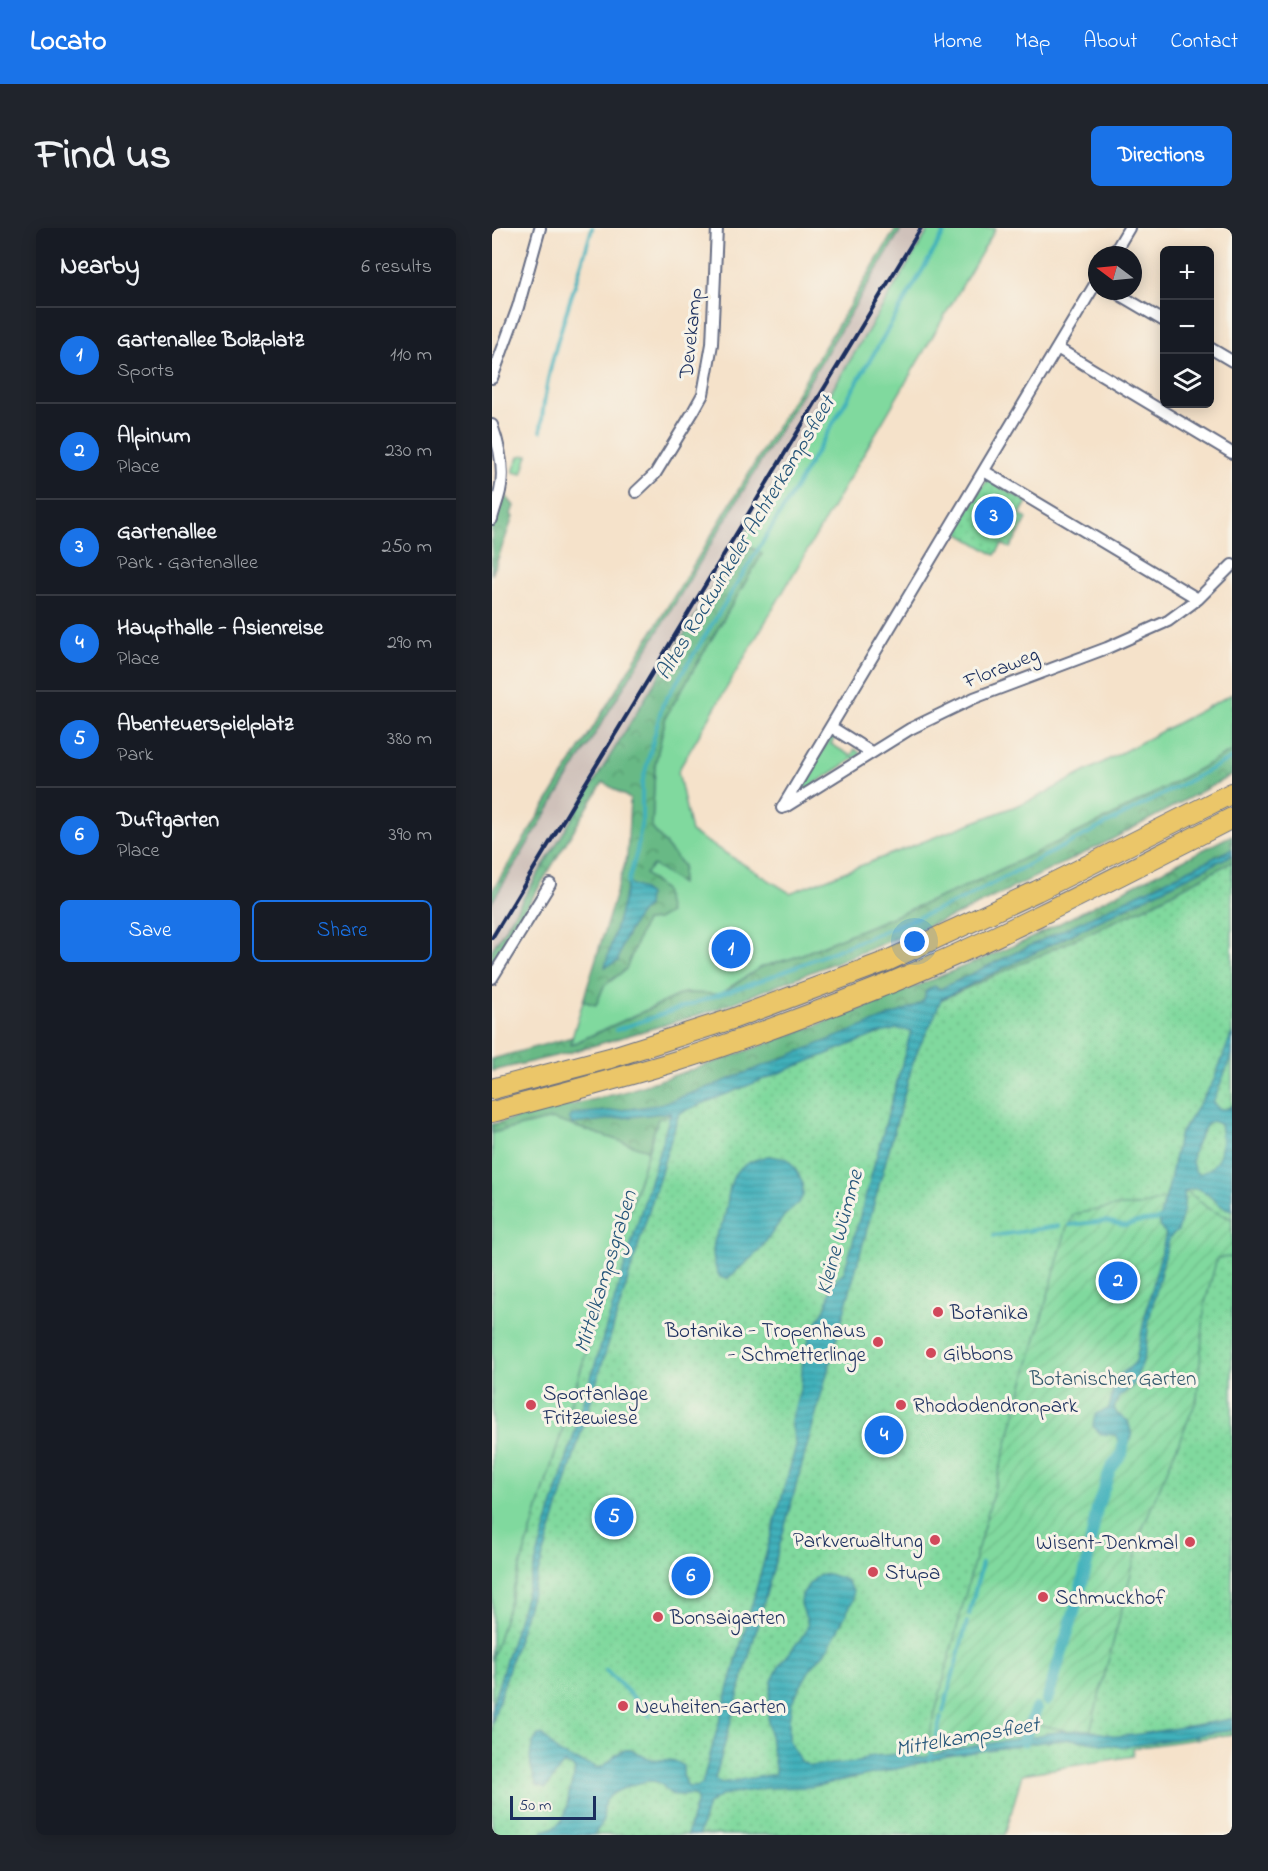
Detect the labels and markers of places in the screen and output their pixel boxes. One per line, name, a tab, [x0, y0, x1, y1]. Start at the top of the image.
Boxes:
pin: 3	[974, 494, 1014, 538]
pin: 1	[712, 926, 750, 972]
pin: 2	[1098, 1258, 1138, 1304]
place label: Botanika	[949, 1299, 1028, 1329]
marker: Botanika	[931, 1305, 945, 1319]
place label: Botanika - Tropenhaus - Schmetterlinge	[664, 1317, 867, 1373]
marker: Botanika - Tropenhaus - Schmetterlinge	[871, 1335, 885, 1349]
place label: Gibbons	[943, 1340, 1013, 1370]
marker: Gibbons	[924, 1346, 938, 1360]
place label: Sportanlage Fritzewiese	[542, 1380, 648, 1434]
place label: Rhododendronpark	[913, 1392, 1079, 1422]
marker: Sportanlage Fritzewiese	[524, 1398, 538, 1412]
marker: Rhododendronpark	[894, 1398, 908, 1412]
pin: 4	[864, 1412, 904, 1458]
pin: 5	[594, 1494, 634, 1540]
place label: Parkverwaltung	[793, 1527, 923, 1559]
place label: Wisent-Denkmal	[1036, 1529, 1178, 1559]
marker: Parkverwaltung	[928, 1533, 942, 1547]
marker: Wisent-Denkmal	[1183, 1535, 1197, 1549]
pin: 6	[672, 1554, 710, 1598]
place label: Stupa	[885, 1559, 940, 1589]
marker: Stupa	[866, 1565, 880, 1579]
place label: Schmuckhof	[1055, 1584, 1165, 1614]
marker: Schmuckhof	[1036, 1590, 1050, 1604]
place label: Bonsaigarten	[669, 1604, 785, 1636]
marker: Bonsaigarten	[651, 1610, 665, 1624]
place label: Neuheiten-Garten	[635, 1693, 786, 1723]
marker: Neuheiten-Garten	[616, 1699, 630, 1713]

